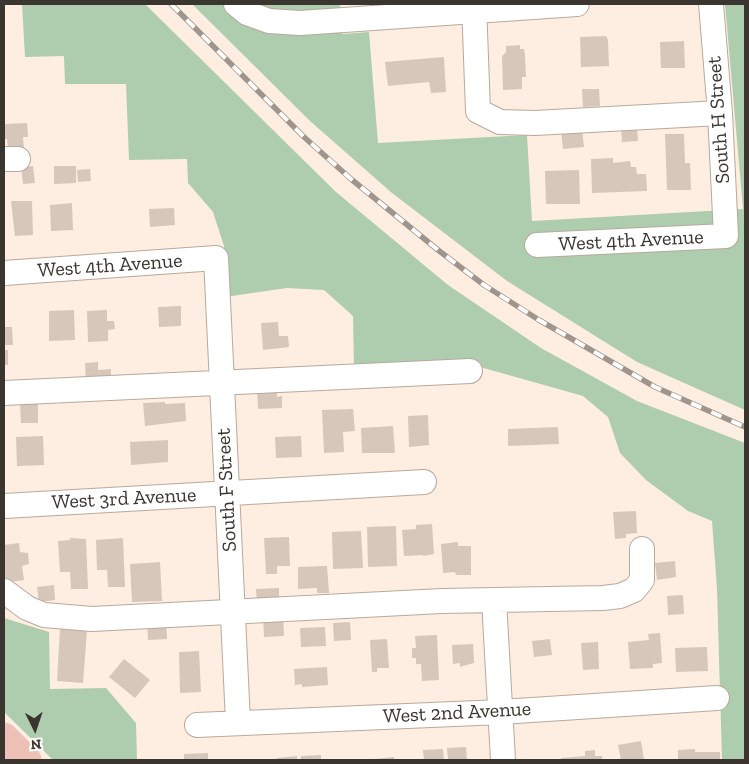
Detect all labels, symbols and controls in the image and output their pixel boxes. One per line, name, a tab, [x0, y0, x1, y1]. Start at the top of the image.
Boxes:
street label: South H Street	[703, 55, 735, 185]
street label: West 4th Avenue	[558, 225, 704, 257]
street label: West 4th Avenue	[37, 249, 183, 283]
street label: South F Street	[212, 428, 242, 552]
street label: West 3rd Avenue	[51, 483, 197, 515]
street label: West 2nd Avenue	[382, 697, 532, 729]
north arrow	[10, 704, 60, 754]
text: N	[30, 736, 42, 753]

